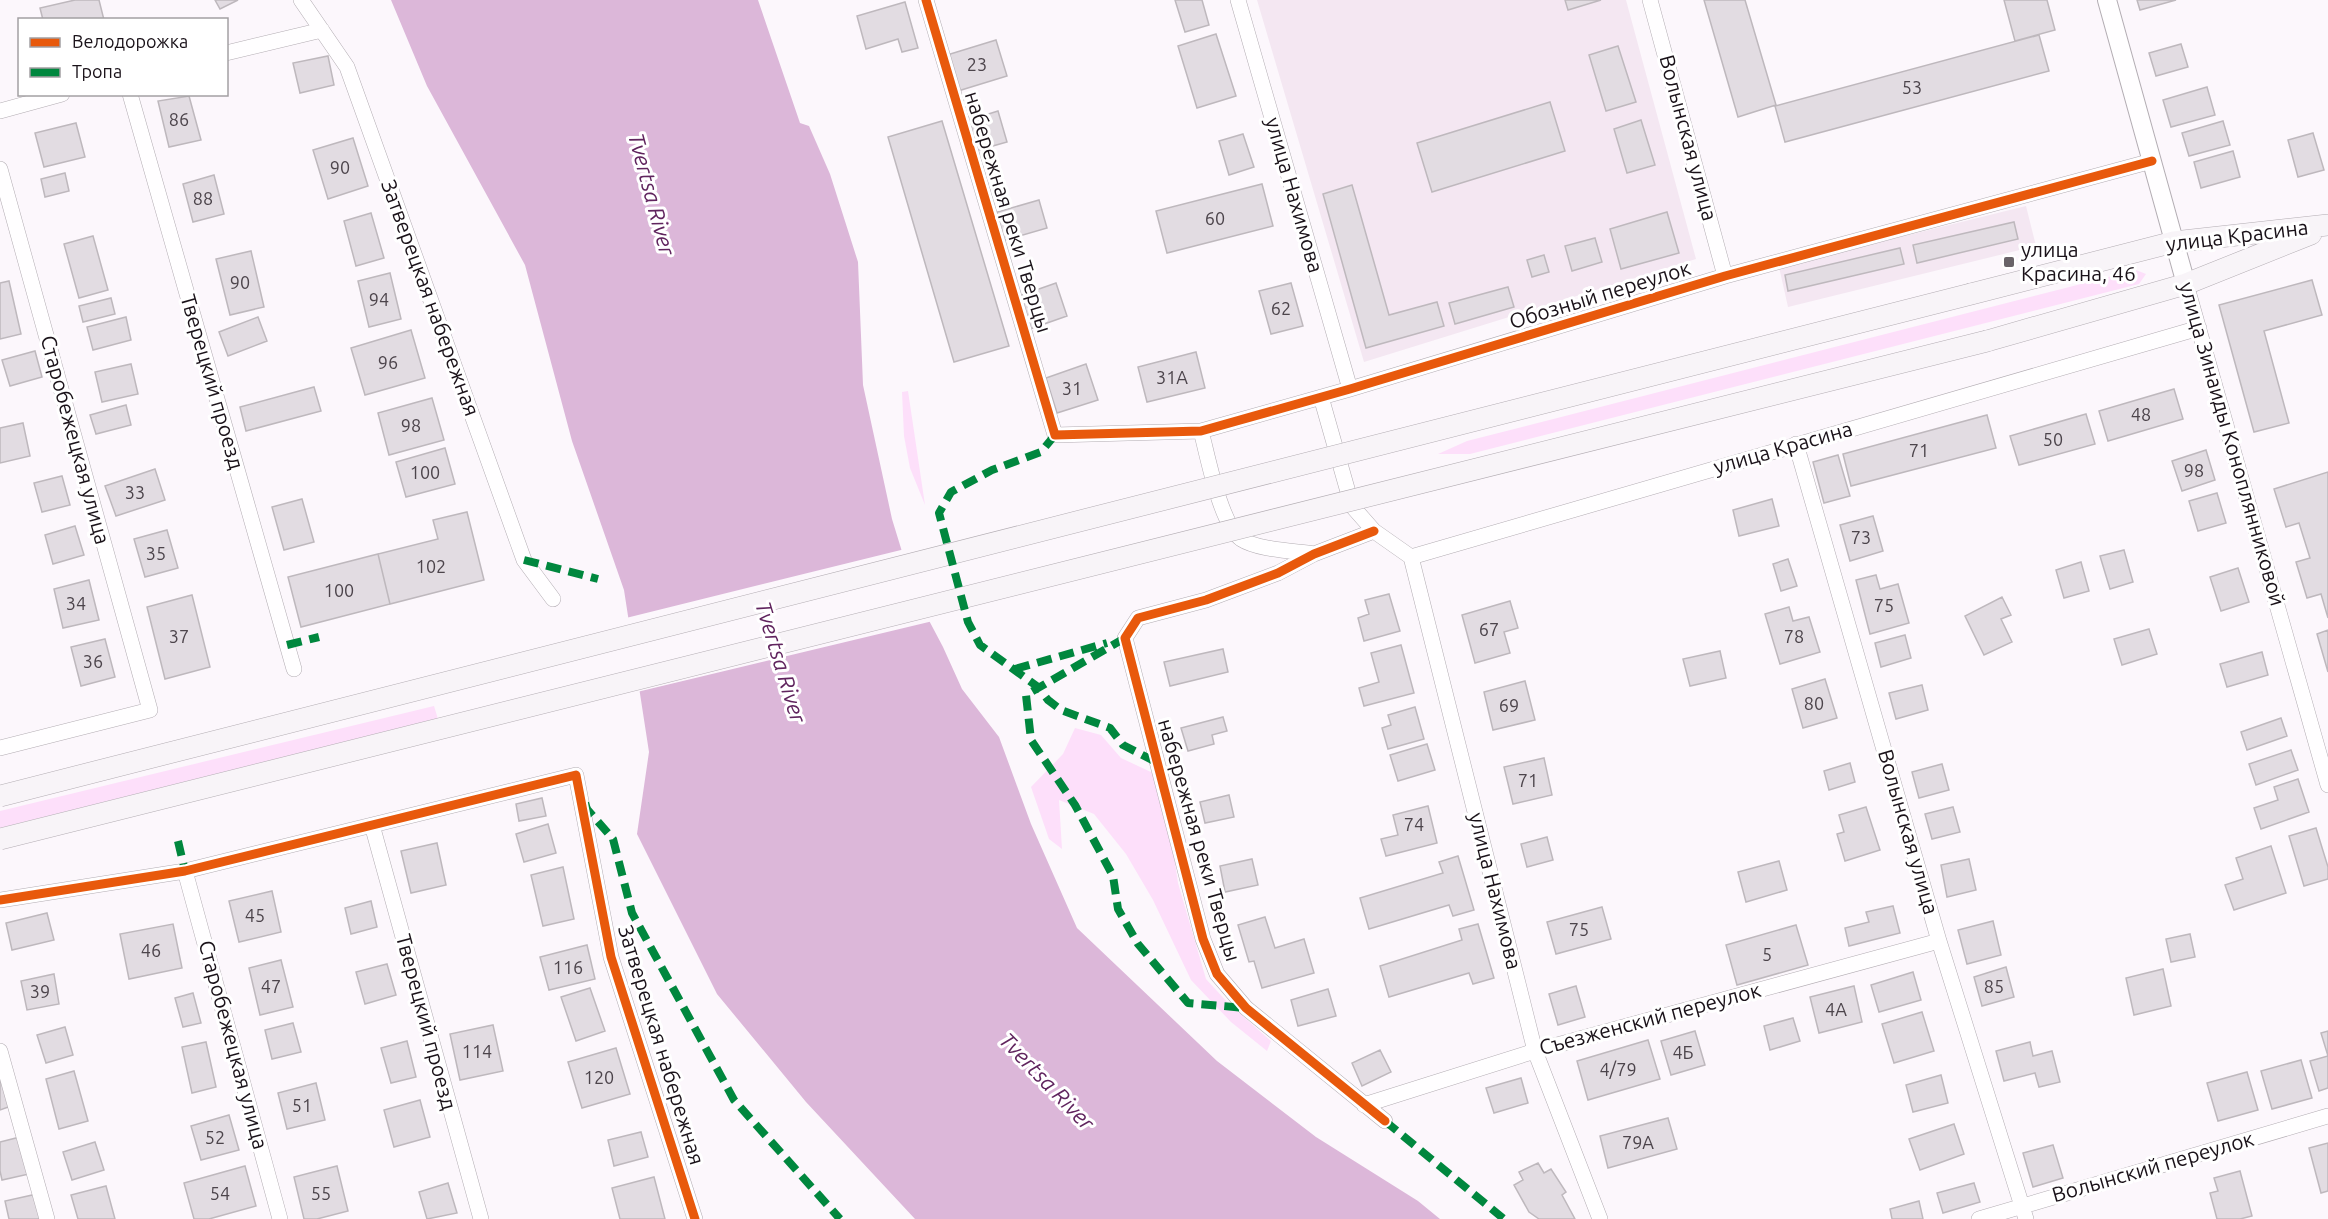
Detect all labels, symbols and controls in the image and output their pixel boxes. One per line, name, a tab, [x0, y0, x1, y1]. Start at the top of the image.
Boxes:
legend	[18, 18, 228, 96]
text: Велодорожка	[72, 31, 188, 51]
street label: Волынская улица	[1655, 52, 1723, 223]
house number: 23	[967, 54, 987, 74]
text: Тропа	[72, 61, 122, 81]
house number: 53	[1902, 77, 1922, 97]
street label: набережная реки Тверцы	[961, 88, 1057, 335]
house number: 86	[169, 109, 189, 129]
street label: улица Нахимова	[1261, 114, 1329, 275]
water label: Tvertsa River	[624, 130, 681, 258]
house number: 90	[330, 157, 350, 177]
street label: Затверецкая набережная	[377, 176, 485, 419]
house number: 88	[193, 188, 213, 208]
house number: 60	[1205, 208, 1225, 228]
street label: улица Красина	[2164, 214, 2310, 256]
place label: улица Красина, 46	[2021, 237, 2136, 285]
street label: Обозный переулок	[1506, 255, 1694, 333]
marker: улица Красина, 46	[2002, 255, 2016, 269]
house number: 90	[230, 272, 250, 292]
street label: улица Зинаиды Коноплянниковой	[2175, 279, 2291, 608]
house number: 94	[369, 289, 389, 309]
street label: Тверецкий проезд	[177, 291, 249, 472]
house number: 62	[1271, 298, 1291, 318]
street label: Старобежецкая улица	[37, 333, 115, 547]
house number: 96	[378, 352, 398, 372]
house number: 31А	[1156, 367, 1188, 387]
house number: 31	[1062, 378, 1082, 398]
house number: 48	[2131, 404, 2151, 424]
house number: 98	[401, 415, 421, 435]
street label: улица Красина	[1710, 416, 1855, 478]
house number: 50	[2043, 429, 2063, 449]
house number: 71	[1909, 440, 1929, 460]
house number: 98	[2184, 460, 2204, 480]
house number: 100	[410, 462, 440, 482]
house number: 33	[125, 482, 145, 502]
house number: 73	[1851, 527, 1871, 547]
house number: 35	[146, 543, 166, 563]
house number: 102	[416, 556, 446, 576]
house number: 100	[324, 580, 354, 600]
house number: 34	[66, 593, 86, 613]
house number: 75	[1874, 595, 1894, 615]
water label: Tvertsa River	[751, 598, 812, 726]
house number: 67	[1479, 619, 1499, 639]
house number: 37	[169, 626, 189, 646]
house number: 78	[1784, 626, 1804, 646]
house number: 36	[83, 651, 103, 671]
house number: 80	[1804, 693, 1824, 713]
house number: 69	[1499, 695, 1519, 715]
street label: набережная реки Тверцы	[1154, 716, 1246, 964]
street label: Волынская улица	[1874, 746, 1944, 917]
house number: 71	[1518, 770, 1538, 790]
street label: улица Нахимова	[1465, 810, 1527, 972]
house number: 74	[1404, 814, 1424, 834]
house number: 45	[245, 905, 265, 925]
house number: 75	[1569, 919, 1589, 939]
street label: Затверецкая набережная	[614, 922, 710, 1168]
street label: Тверецкий проезд	[392, 931, 462, 1112]
street label: Старобежецкая улица	[195, 938, 273, 1152]
house number: 46	[141, 940, 161, 960]
house number: 5	[1762, 944, 1772, 964]
house number: 116	[553, 957, 583, 977]
house number: 47	[261, 976, 281, 996]
house number: 85	[1984, 976, 2004, 996]
street label: Съезженский переулок	[1536, 977, 1763, 1059]
house number: 39	[30, 981, 50, 1001]
house number: 4А	[1825, 999, 1847, 1019]
water label: Tvertsa River	[995, 1027, 1100, 1135]
house number: 114	[462, 1041, 492, 1061]
house number: 4Б	[1672, 1042, 1694, 1062]
house number: 4/79	[1599, 1059, 1637, 1079]
house number: 120	[584, 1067, 614, 1087]
house number: 51	[292, 1095, 312, 1115]
street label: Волынский переулок	[2049, 1126, 2257, 1206]
house number: 52	[205, 1127, 225, 1147]
house number: 79А	[1622, 1132, 1654, 1152]
house number: 54	[210, 1183, 230, 1203]
house number: 55	[311, 1183, 331, 1203]

